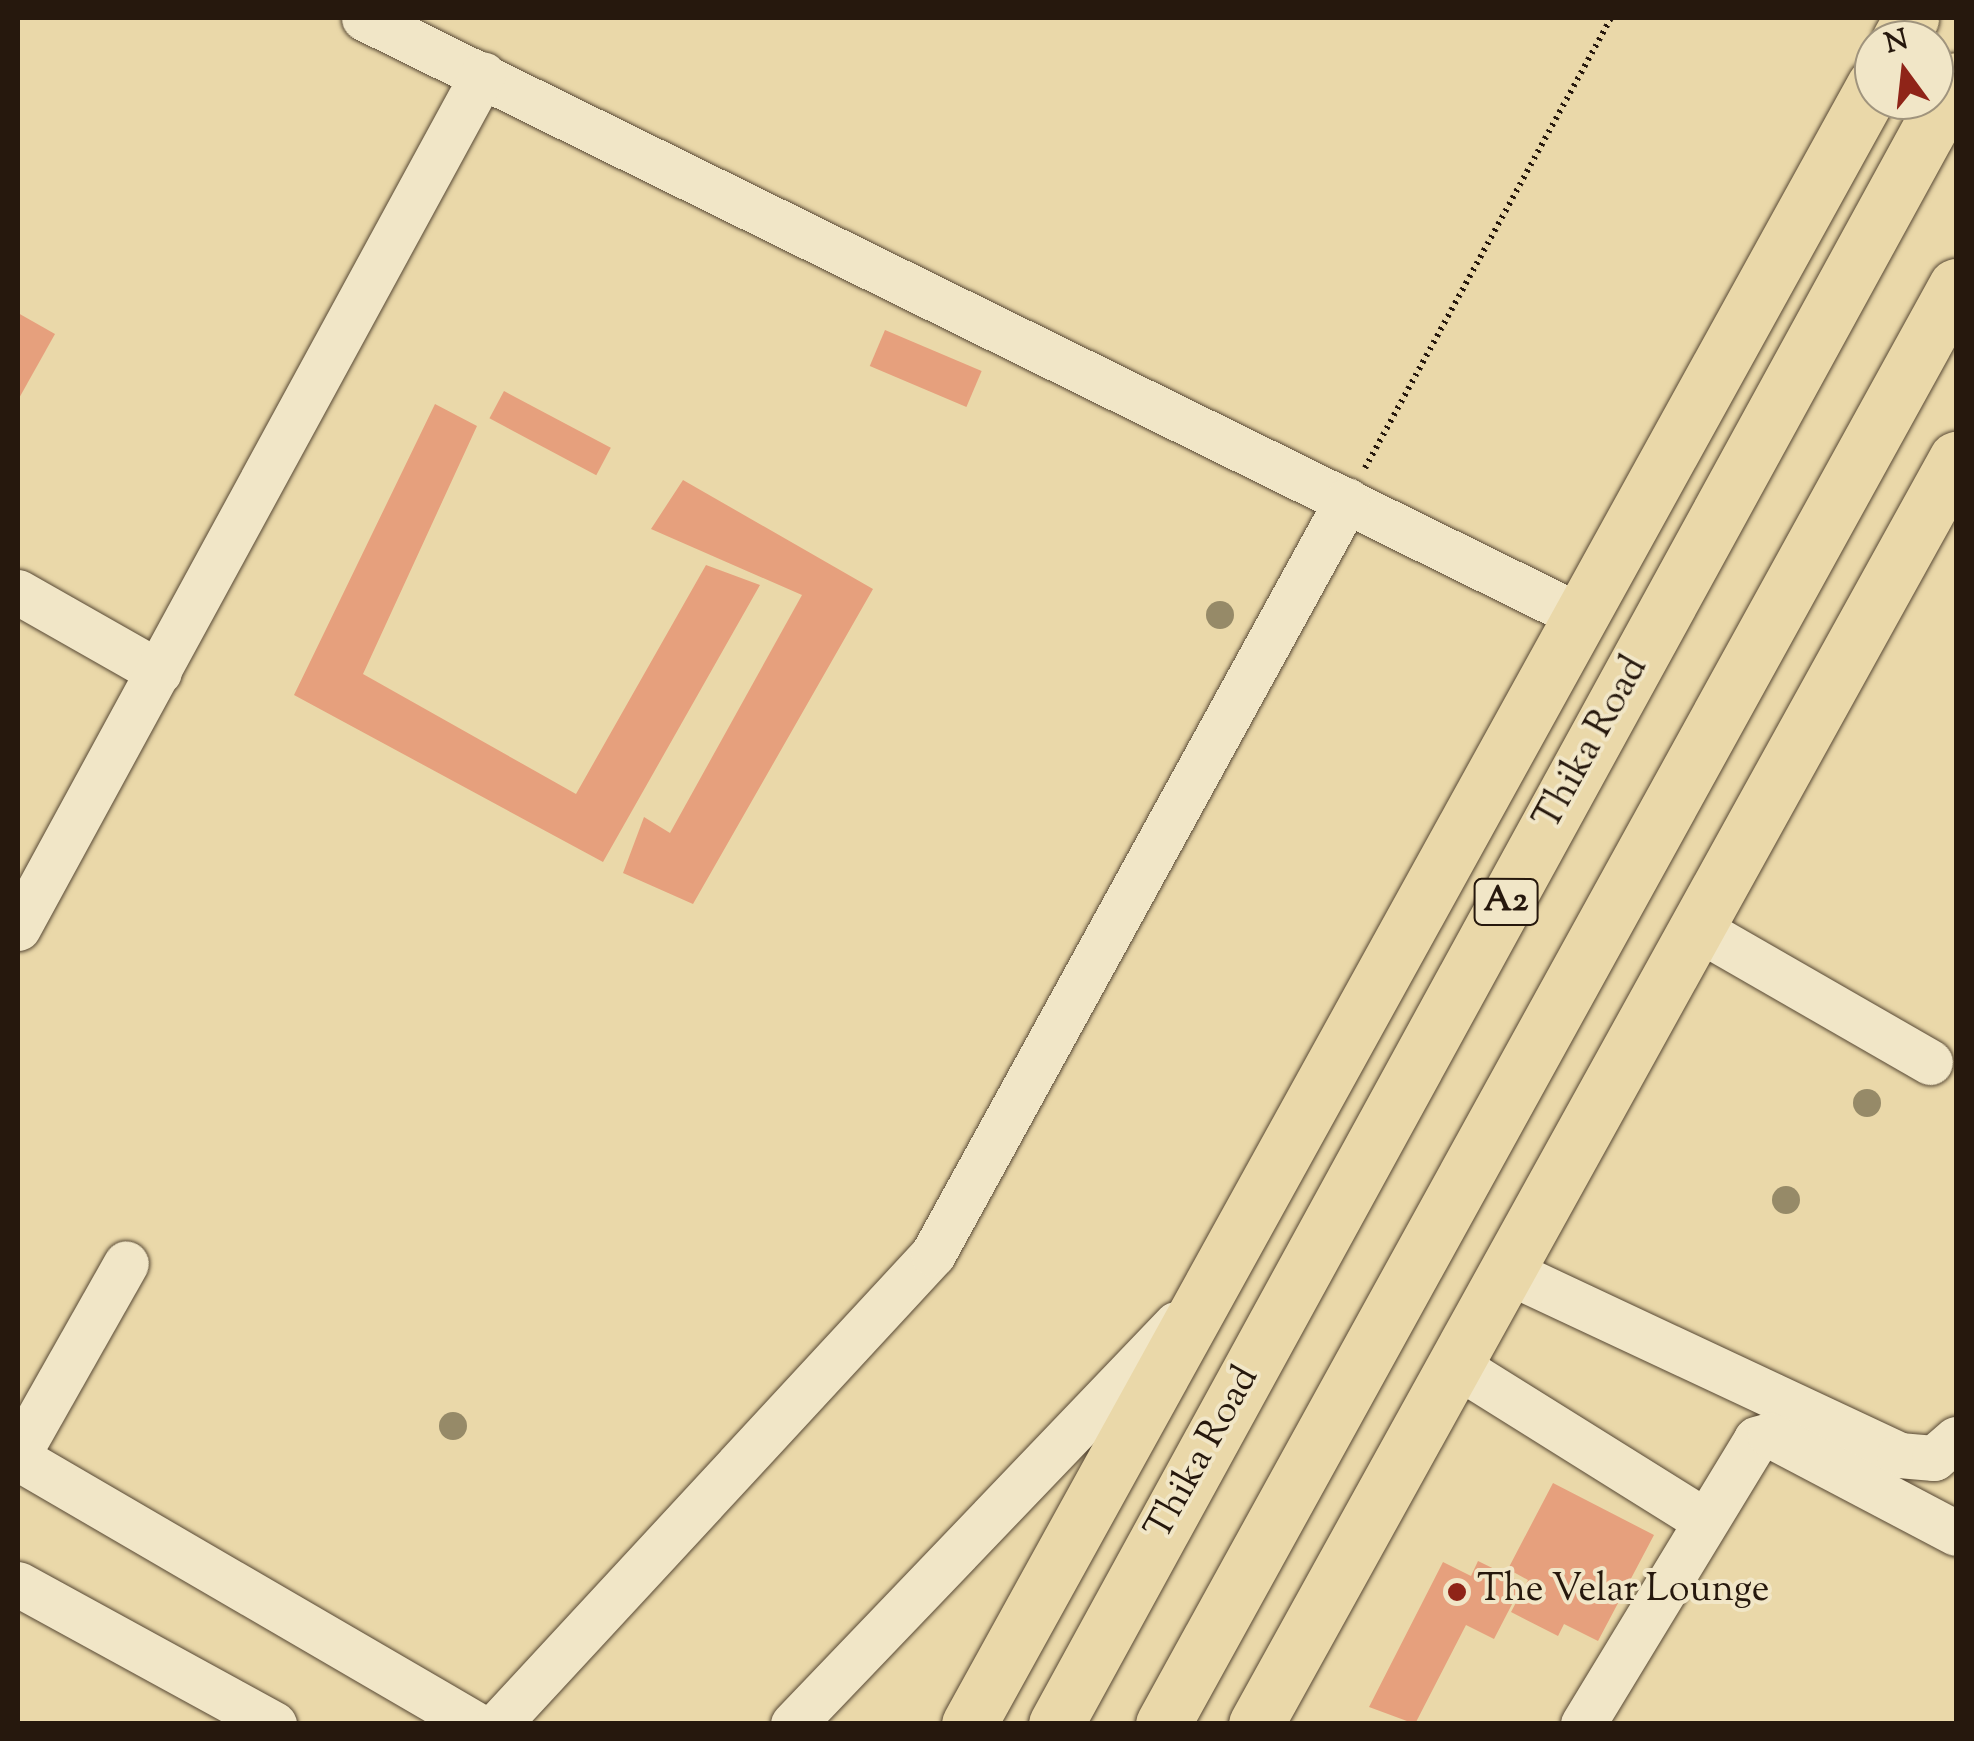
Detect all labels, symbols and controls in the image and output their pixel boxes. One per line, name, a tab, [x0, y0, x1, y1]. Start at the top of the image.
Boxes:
north arrow	[1854, 20, 1954, 120]
text: N	[1881, 21, 1913, 65]
street label: Thika Road	[1527, 649, 1659, 839]
road number: A2	[1474, 872, 1538, 932]
street label: Thika Road	[1138, 1359, 1270, 1549]
place label: The Velar Lounge	[1477, 1569, 1770, 1615]
marker: The Velar Lounge	[1446, 1581, 1468, 1603]

